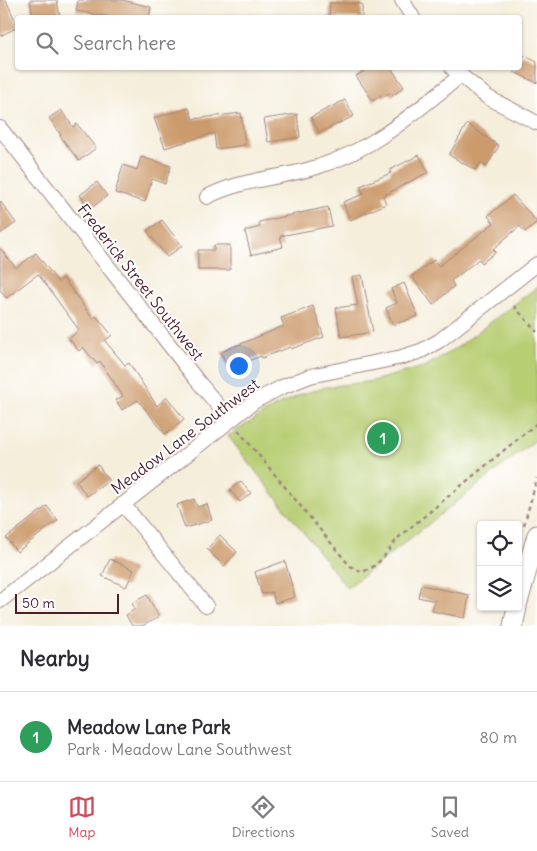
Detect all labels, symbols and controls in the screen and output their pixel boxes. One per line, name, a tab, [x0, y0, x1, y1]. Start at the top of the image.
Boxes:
search box	[15, 15, 522, 70]
icon: search	[33, 29, 61, 57]
text: Search here	[73, 31, 176, 55]
street label: Frederick Street Southwest	[74, 200, 209, 365]
your location	[226, 353, 252, 379]
street label: Meadow Lane Southwest	[107, 373, 264, 498]
pin: 1	[367, 419, 399, 457]
map controls	[477, 521, 522, 611]
button: locate	[477, 521, 522, 566]
button: layers	[477, 566, 522, 611]
scale bar	[15, 591, 119, 614]
text: 50 m	[22, 594, 55, 612]
text: Nearby	[20, 645, 90, 672]
text: Meadow Lane Park	[67, 715, 231, 739]
text: 1	[33, 727, 39, 747]
text: 80 m	[479, 727, 517, 747]
text: Park · Meadow Lane Southwest	[67, 739, 292, 759]
tab: Map	[68, 793, 96, 841]
tab: Directions	[232, 793, 295, 841]
tab: Saved	[431, 793, 469, 841]

